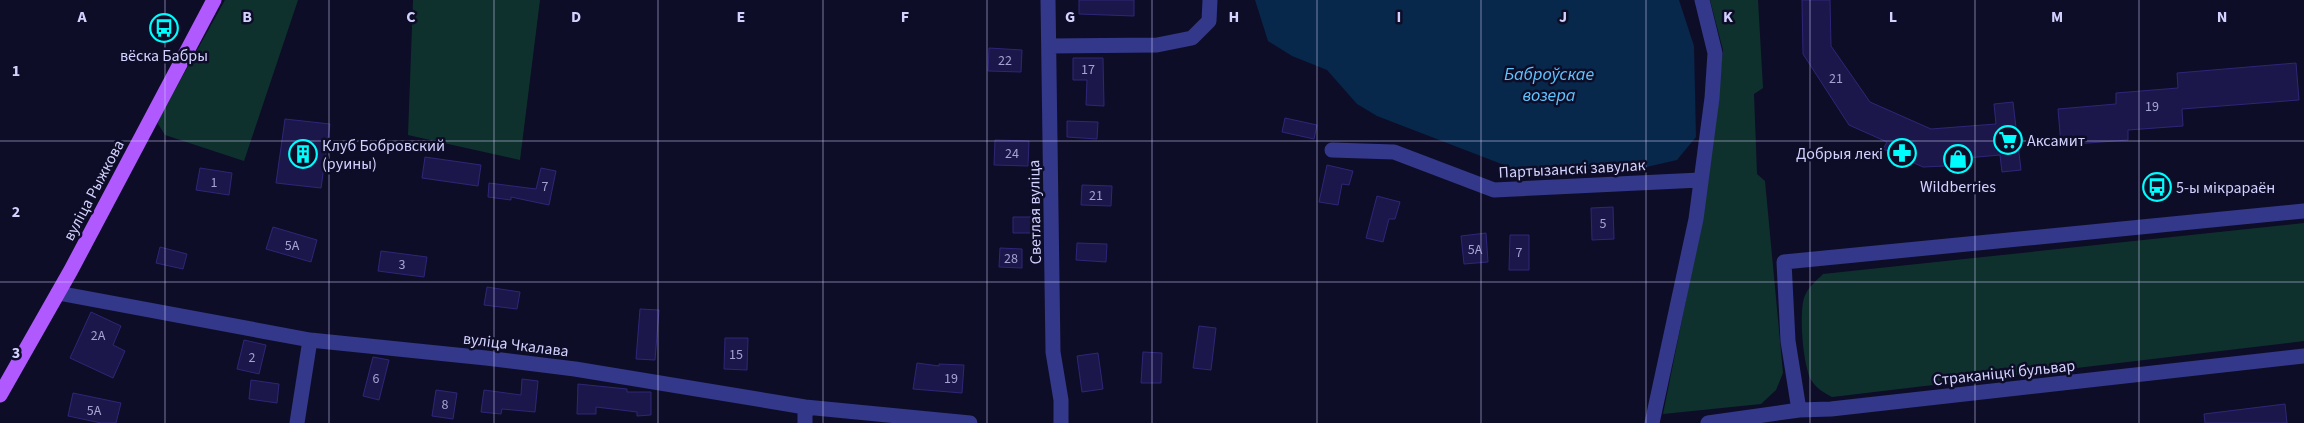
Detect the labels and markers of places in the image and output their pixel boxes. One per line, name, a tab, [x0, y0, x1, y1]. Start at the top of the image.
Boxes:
bus stop icon: вёска Бабры	[149, 13, 179, 43]
place label: вёска Бабры	[120, 45, 208, 67]
supermarket icon: Аксамит	[1993, 125, 2023, 155]
place label: Аксамит	[2027, 130, 2085, 152]
place label: Клуб Бобровский (руины)	[322, 135, 445, 175]
pharmacy icon: Добрыя лекi	[1887, 138, 1917, 168]
building icon: Клуб Бобровский (руины)	[288, 139, 318, 169]
place label: Добрыя лекi	[1796, 143, 1883, 165]
shop icon: Wildberries	[1943, 144, 1973, 174]
bus stop icon: 5-ы мікрараён	[2142, 172, 2172, 202]
place label: Wildberries	[1920, 176, 1996, 198]
place label: 5-ы мікрараён	[2176, 177, 2275, 199]

